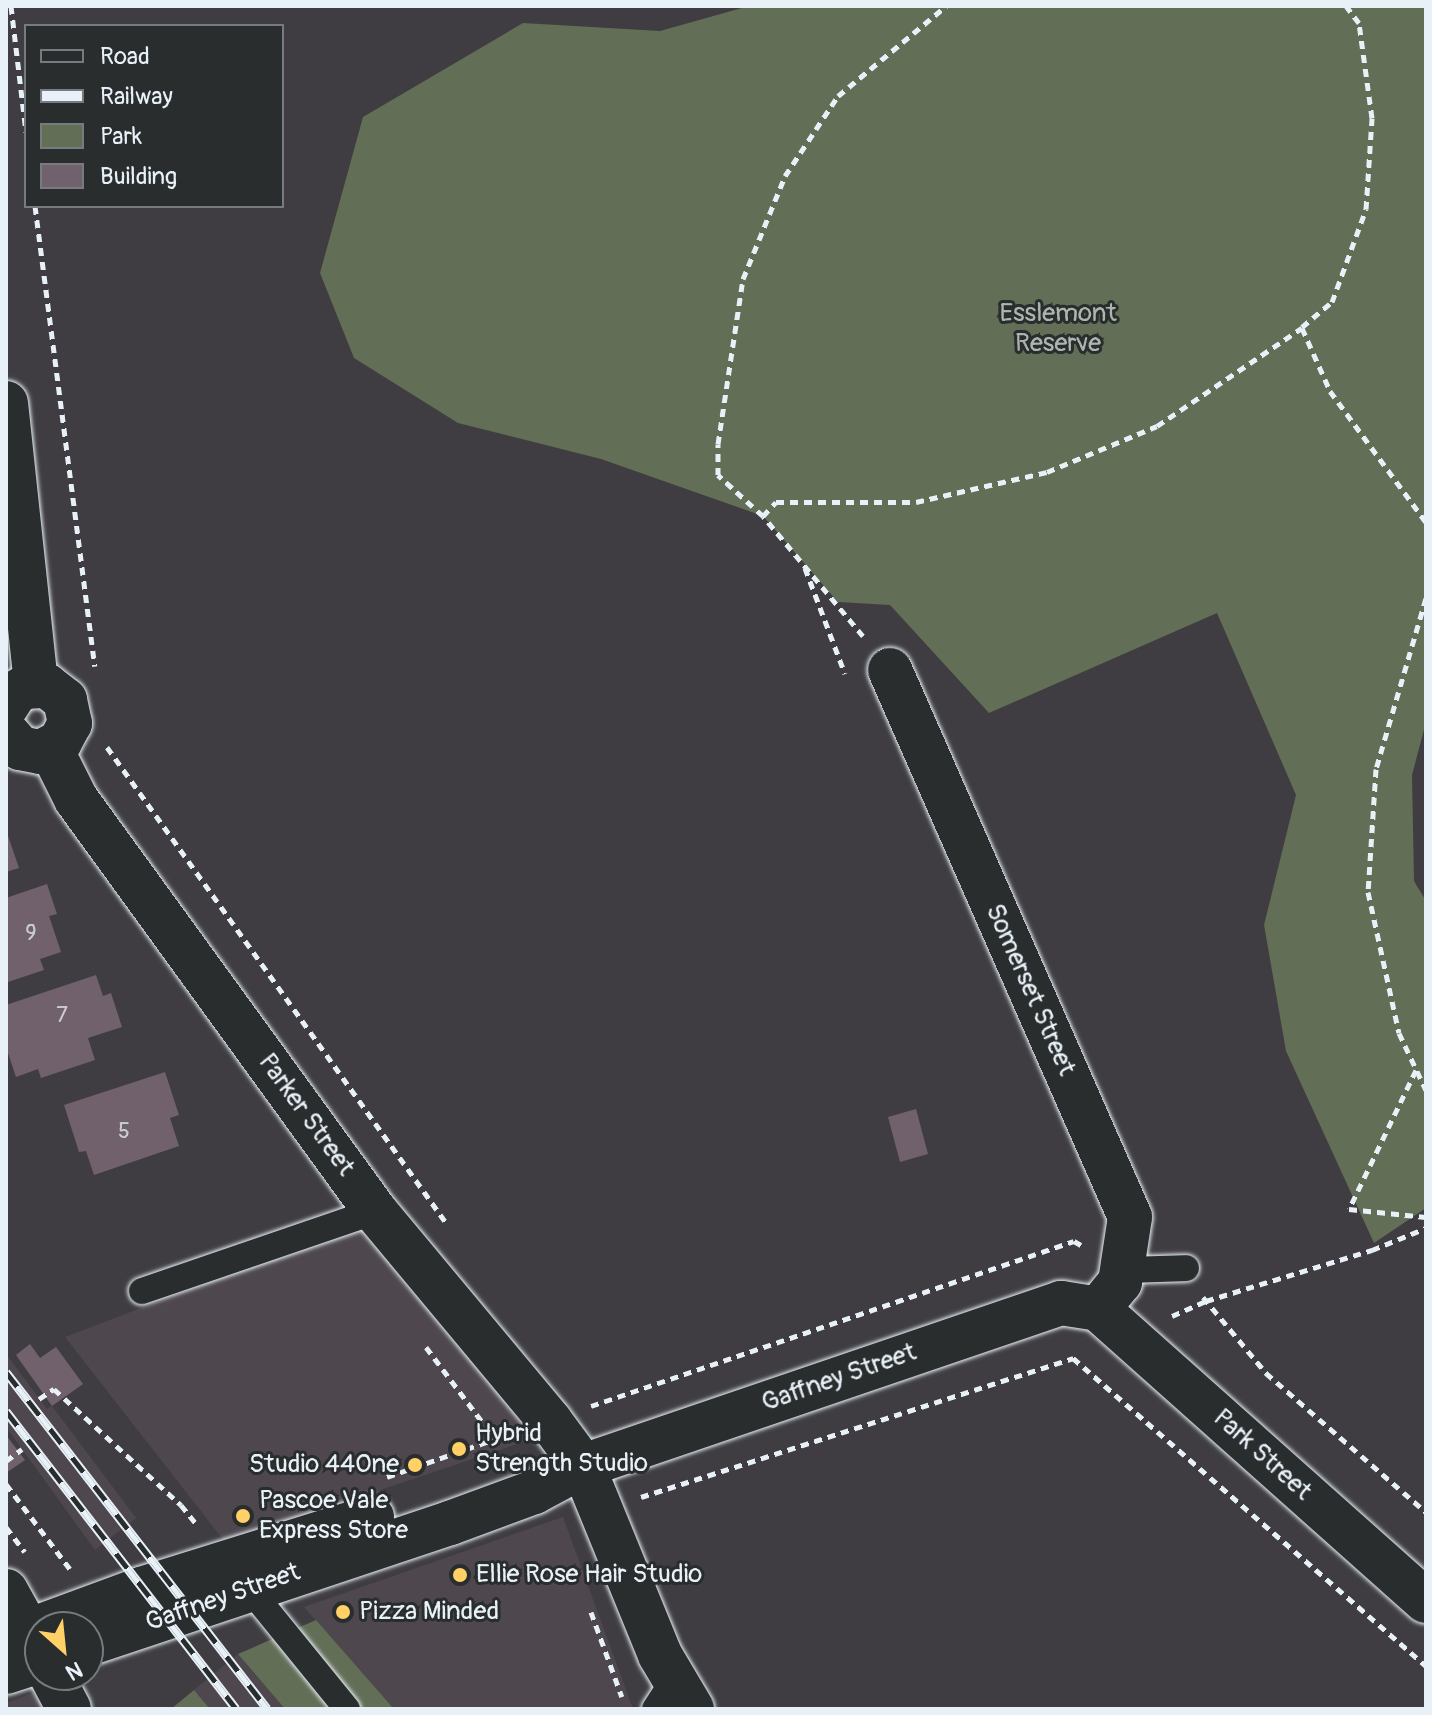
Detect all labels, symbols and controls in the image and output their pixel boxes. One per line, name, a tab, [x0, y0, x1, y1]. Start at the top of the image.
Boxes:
legend	[24, 24, 284, 208]
text: Road	[100, 42, 150, 71]
text: Railway	[100, 82, 173, 111]
text: Park	[100, 122, 142, 151]
text: Building	[100, 162, 177, 191]
park label: Esslemont Reserve	[999, 298, 1117, 360]
street label: Somerset Street	[978, 899, 1082, 1081]
house number: 9	[25, 921, 37, 947]
house number: 7	[56, 1003, 68, 1029]
street label: Parker Street	[251, 1048, 361, 1182]
house number: 5	[118, 1119, 130, 1145]
street label: Gaffney Street	[758, 1337, 920, 1419]
street label: Park Street	[1206, 1403, 1318, 1507]
place label: Hybrid Strength Studio	[475, 1418, 648, 1480]
marker: Hybrid Strength Studio	[450, 1440, 468, 1458]
place label: Studio 44One	[249, 1449, 399, 1481]
marker: Studio 44One	[406, 1456, 424, 1474]
place label: Pascoe Vale Express Store	[259, 1485, 408, 1546]
marker: Pascoe Vale Express Store	[234, 1507, 252, 1525]
street label: Gaffney Street	[142, 1557, 304, 1639]
place label: Ellie Rose Hair Studio	[476, 1559, 702, 1591]
marker: Ellie Rose Hair Studio	[451, 1566, 469, 1584]
place label: Pizza Minded	[359, 1596, 499, 1628]
marker: Pizza Minded	[334, 1603, 352, 1621]
north arrow	[24, 1611, 104, 1691]
text: N	[61, 1655, 87, 1686]

